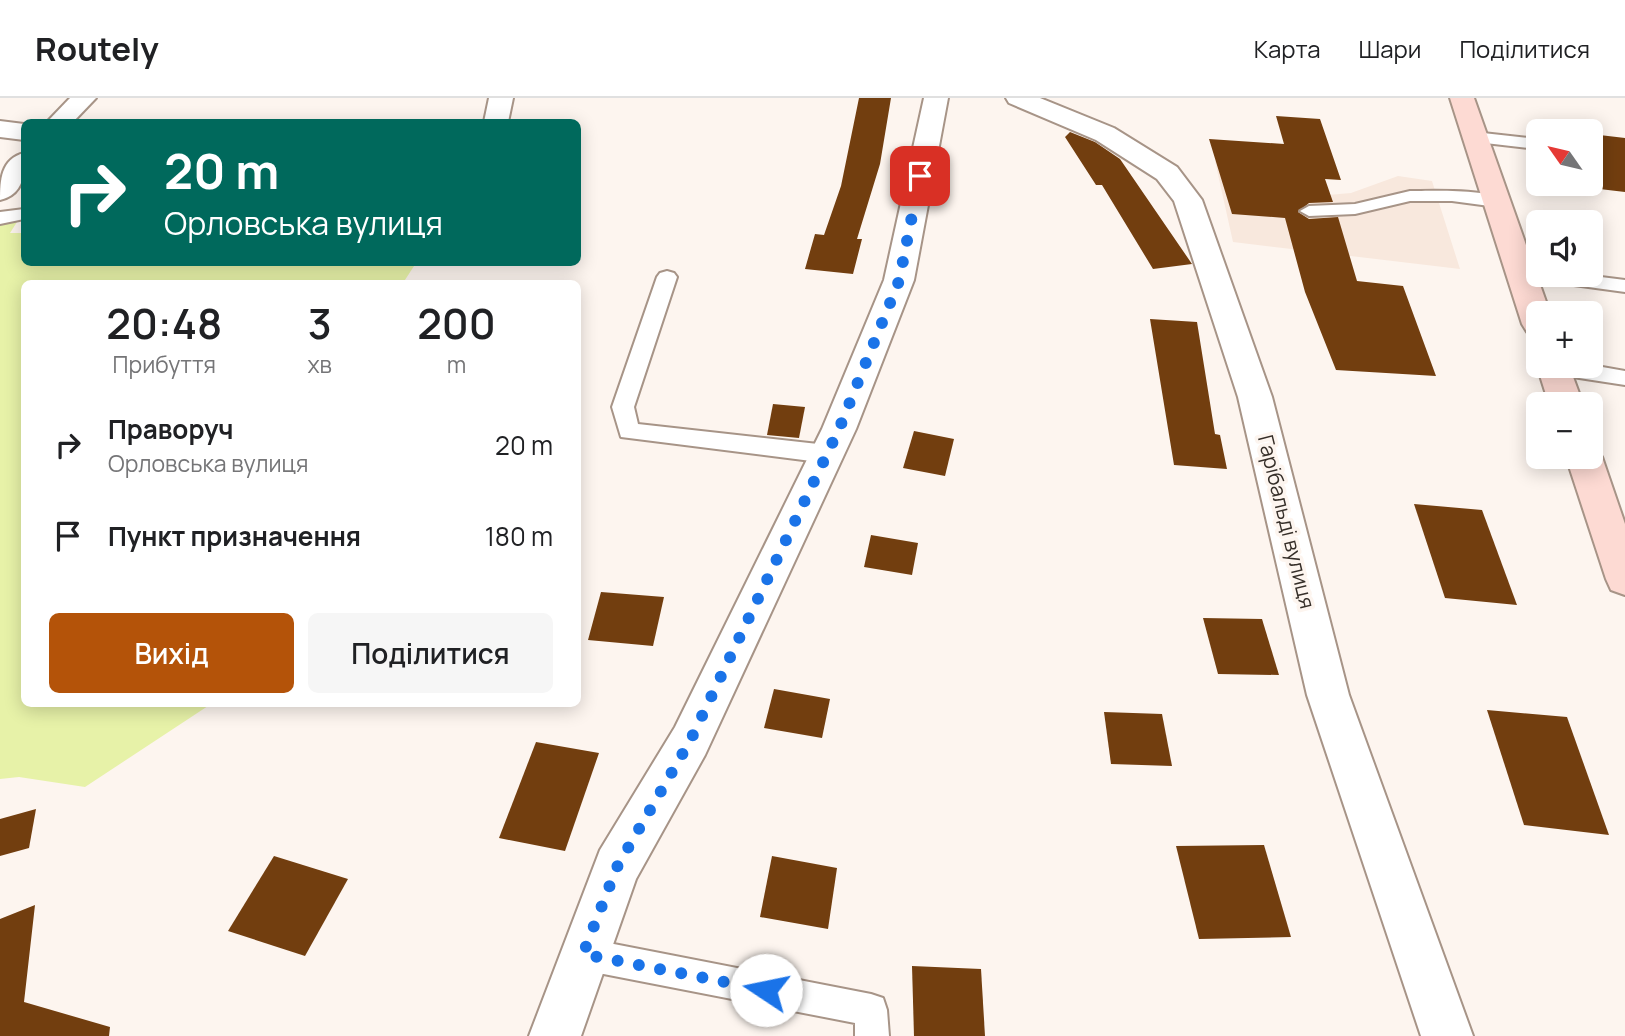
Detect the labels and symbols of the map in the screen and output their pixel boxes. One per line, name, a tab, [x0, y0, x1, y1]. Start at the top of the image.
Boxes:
north arrow	[1526, 119, 1603, 196]
pin	[890, 146, 950, 206]
street label: Гарібальді вулиця	[1252, 432, 1322, 612]
position arrow	[729, 953, 803, 1027]

